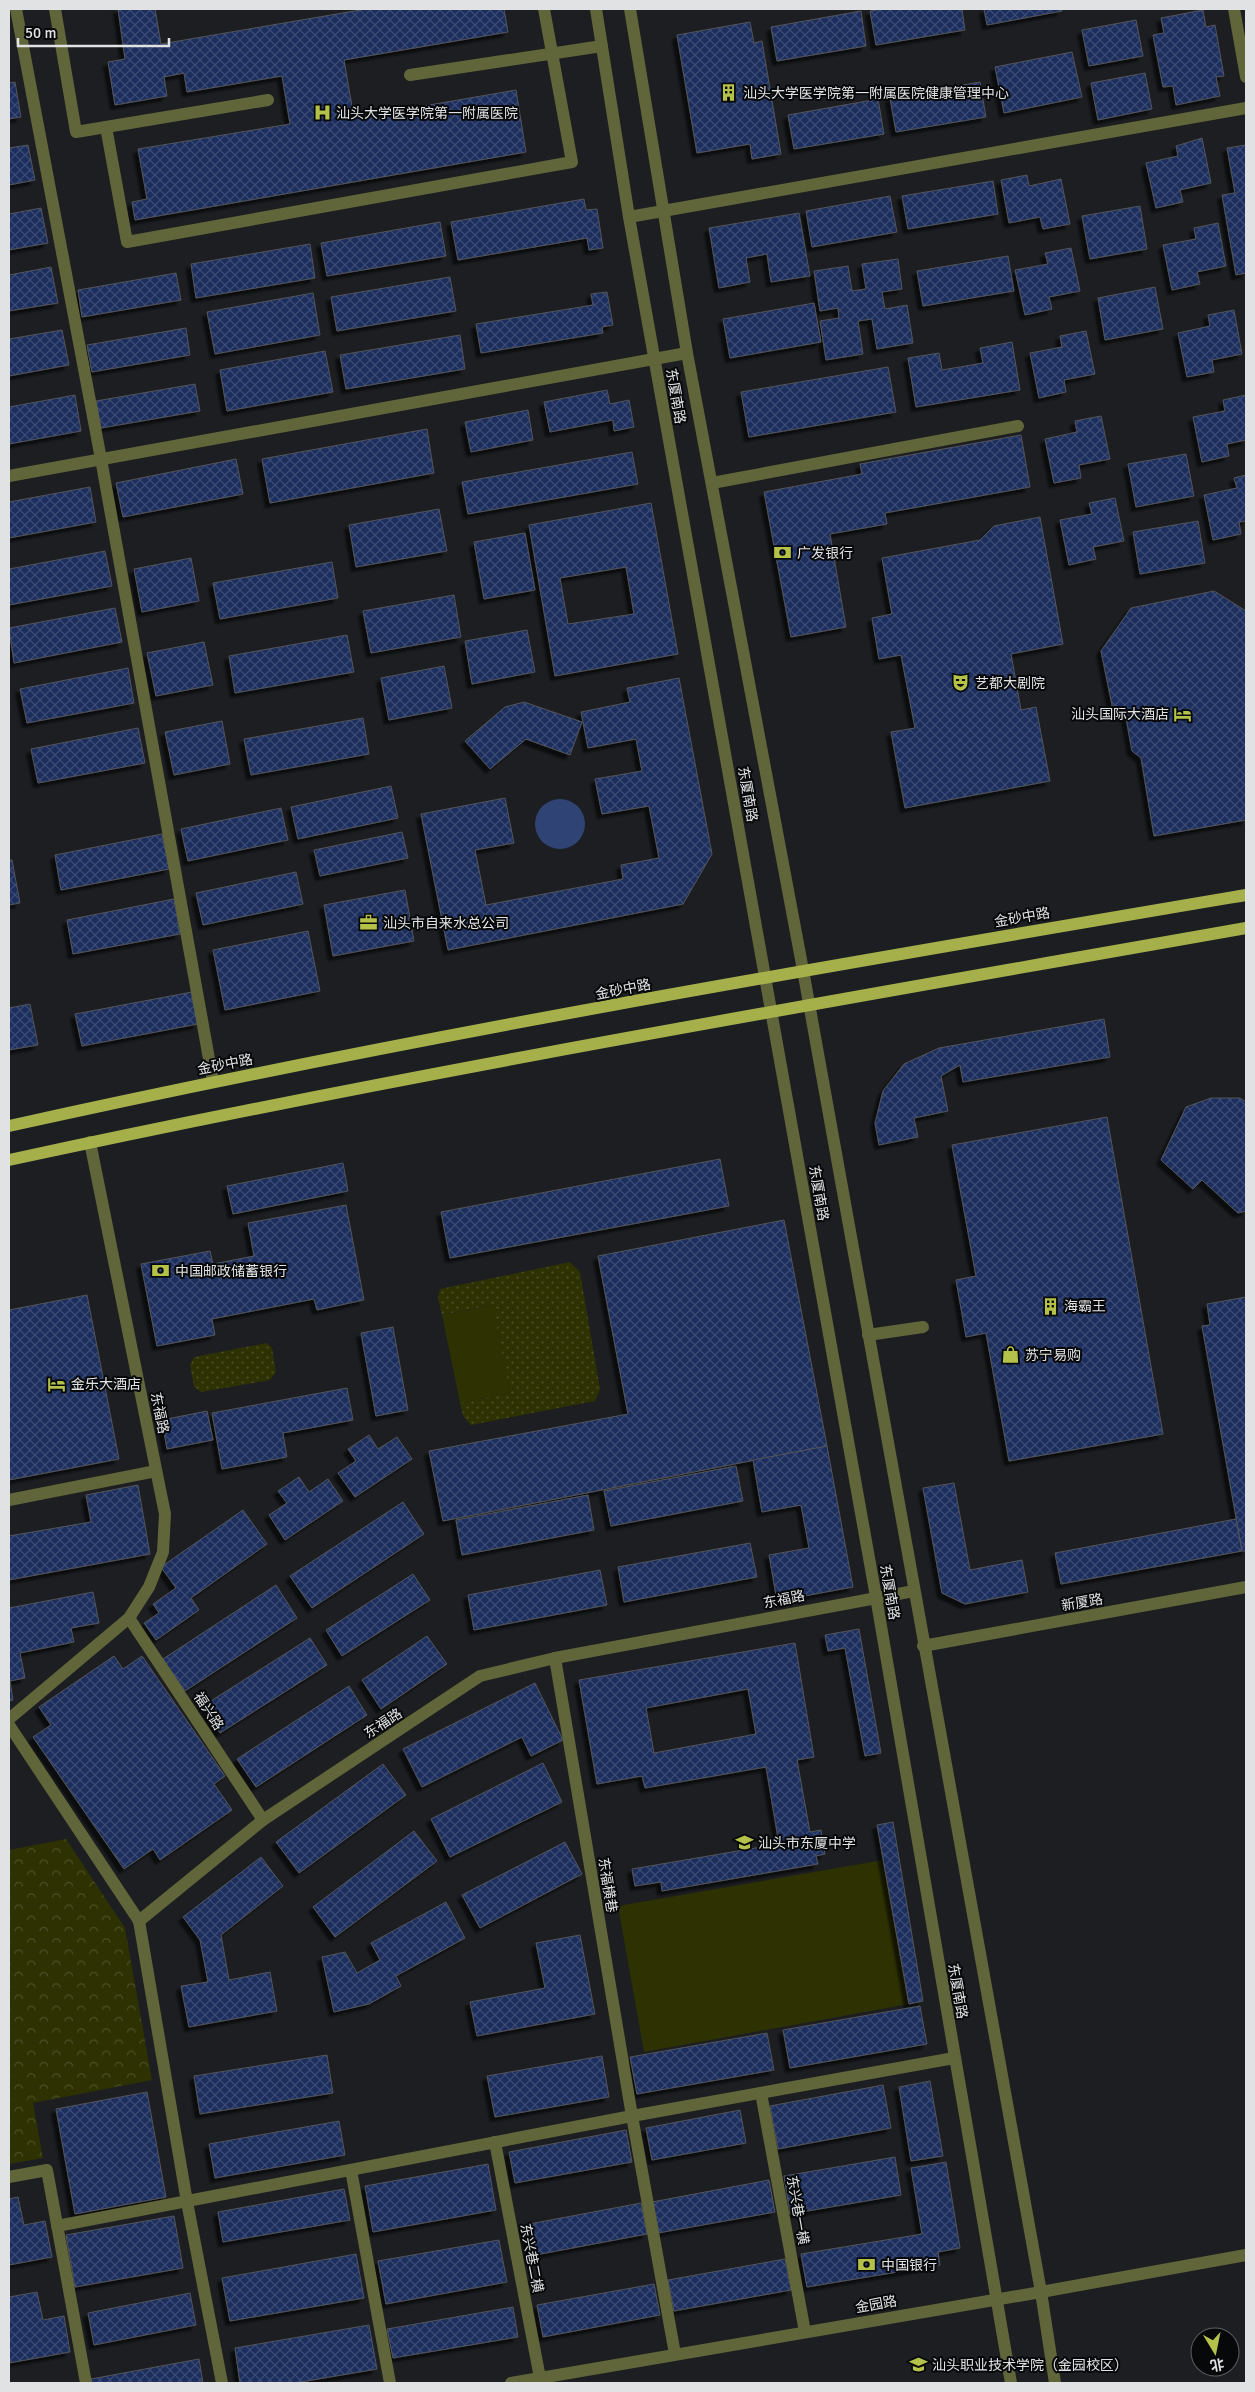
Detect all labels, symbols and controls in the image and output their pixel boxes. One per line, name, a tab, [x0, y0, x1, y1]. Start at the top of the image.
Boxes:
scale bar	[18, 15, 169, 47]
text: 50 m	[25, 24, 56, 42]
building icon: 汕头大学医学院第一附属医院健康管理中心	[719, 83, 739, 103]
place label: 汕头大学医学院第一附属医院健康管理中心	[743, 85, 1009, 102]
hospital icon: 汕头大学医学院第一附属医院	[312, 103, 332, 123]
place label: 汕头大学医学院第一附属医院	[336, 105, 518, 122]
street label: 东厦南路	[662, 367, 689, 425]
bank icon: 广发银行	[773, 543, 793, 563]
place label: 广发银行	[797, 545, 853, 562]
theatre icon: 艺都大剧院	[951, 673, 971, 693]
place label: 艺都大剧院	[975, 675, 1045, 692]
hotel icon: 汕头国际大酒店	[1173, 704, 1193, 724]
place label: 汕头国际大酒店	[1071, 706, 1169, 723]
street label: 东厦南路	[734, 765, 761, 823]
street label: 金砂中路	[993, 904, 1051, 931]
office icon: 汕头市自来水总公司	[359, 913, 379, 933]
place label: 汕头市自来水总公司	[383, 915, 509, 932]
street label: 金砂中路	[594, 976, 652, 1003]
street label: 金砂中路	[196, 1051, 254, 1078]
street label: 东厦南路	[805, 1164, 832, 1222]
bank icon: 中国邮政储蓄银行	[151, 1261, 171, 1281]
place label: 中国邮政储蓄银行	[175, 1263, 287, 1280]
building icon: 海霸王	[1040, 1296, 1060, 1316]
place label: 海霸王	[1064, 1298, 1106, 1315]
shop icon: 苏宁易购	[1001, 1345, 1021, 1365]
place label: 苏宁易购	[1025, 1347, 1081, 1364]
hotel icon: 金乐大酒店	[47, 1374, 67, 1394]
place label: 金乐大酒店	[71, 1376, 141, 1393]
street label: 东福路	[147, 1391, 172, 1435]
street label: 东厦南路	[876, 1563, 903, 1621]
street label: 东福路	[762, 1587, 806, 1612]
street label: 新厦路	[1060, 1590, 1104, 1615]
street label: 福兴路	[190, 1689, 227, 1734]
street label: 东福路	[361, 1705, 406, 1742]
school or university icon: 汕头市东厦中学	[734, 1833, 754, 1853]
place label: 汕头市东厦中学	[758, 1835, 856, 1852]
street label: 东福横巷	[595, 1856, 620, 1914]
street label: 东厦南路	[944, 1962, 971, 2020]
street label: 东兴巷一横	[783, 2174, 812, 2247]
street label: 东兴巷二横	[516, 2222, 547, 2295]
bank icon: 中国银行	[857, 2255, 877, 2275]
place label: 中国银行	[881, 2257, 937, 2274]
street label: 金园路	[854, 2292, 898, 2317]
north arrow	[1190, 2327, 1240, 2377]
school or university icon: 汕头职业技术学院（金园校区）	[908, 2355, 928, 2375]
text: 北	[1209, 2355, 1226, 2374]
place label: 汕头职业技术学院（金园校区）	[932, 2357, 1128, 2374]

